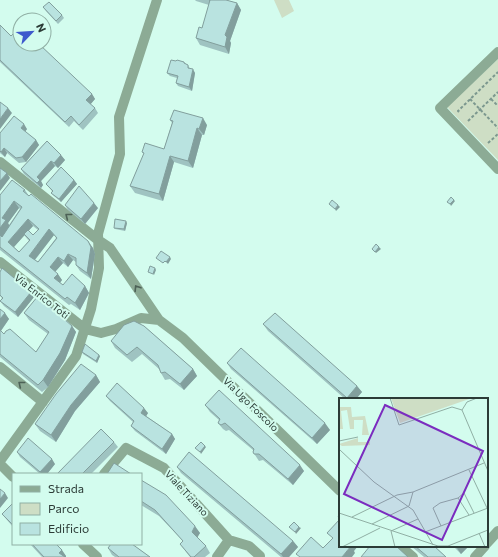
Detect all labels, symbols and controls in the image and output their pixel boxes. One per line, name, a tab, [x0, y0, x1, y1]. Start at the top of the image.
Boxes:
north arrow	[12, 12, 52, 52]
text: N	[34, 21, 49, 34]
one-way arrow	[65, 214, 72, 221]
street label: Via Enrico Toti	[12, 271, 72, 321]
one-way arrow	[135, 285, 142, 292]
street label: Via Ugo Foscolo	[221, 375, 281, 434]
one-way arrow	[19, 382, 26, 389]
inset map	[339, 398, 488, 547]
street label: Viale Tiziano	[163, 468, 211, 518]
legend	[12, 473, 142, 545]
text: Strada	[48, 481, 84, 495]
text: Parco	[48, 501, 80, 515]
text: Edificio	[48, 521, 89, 535]

